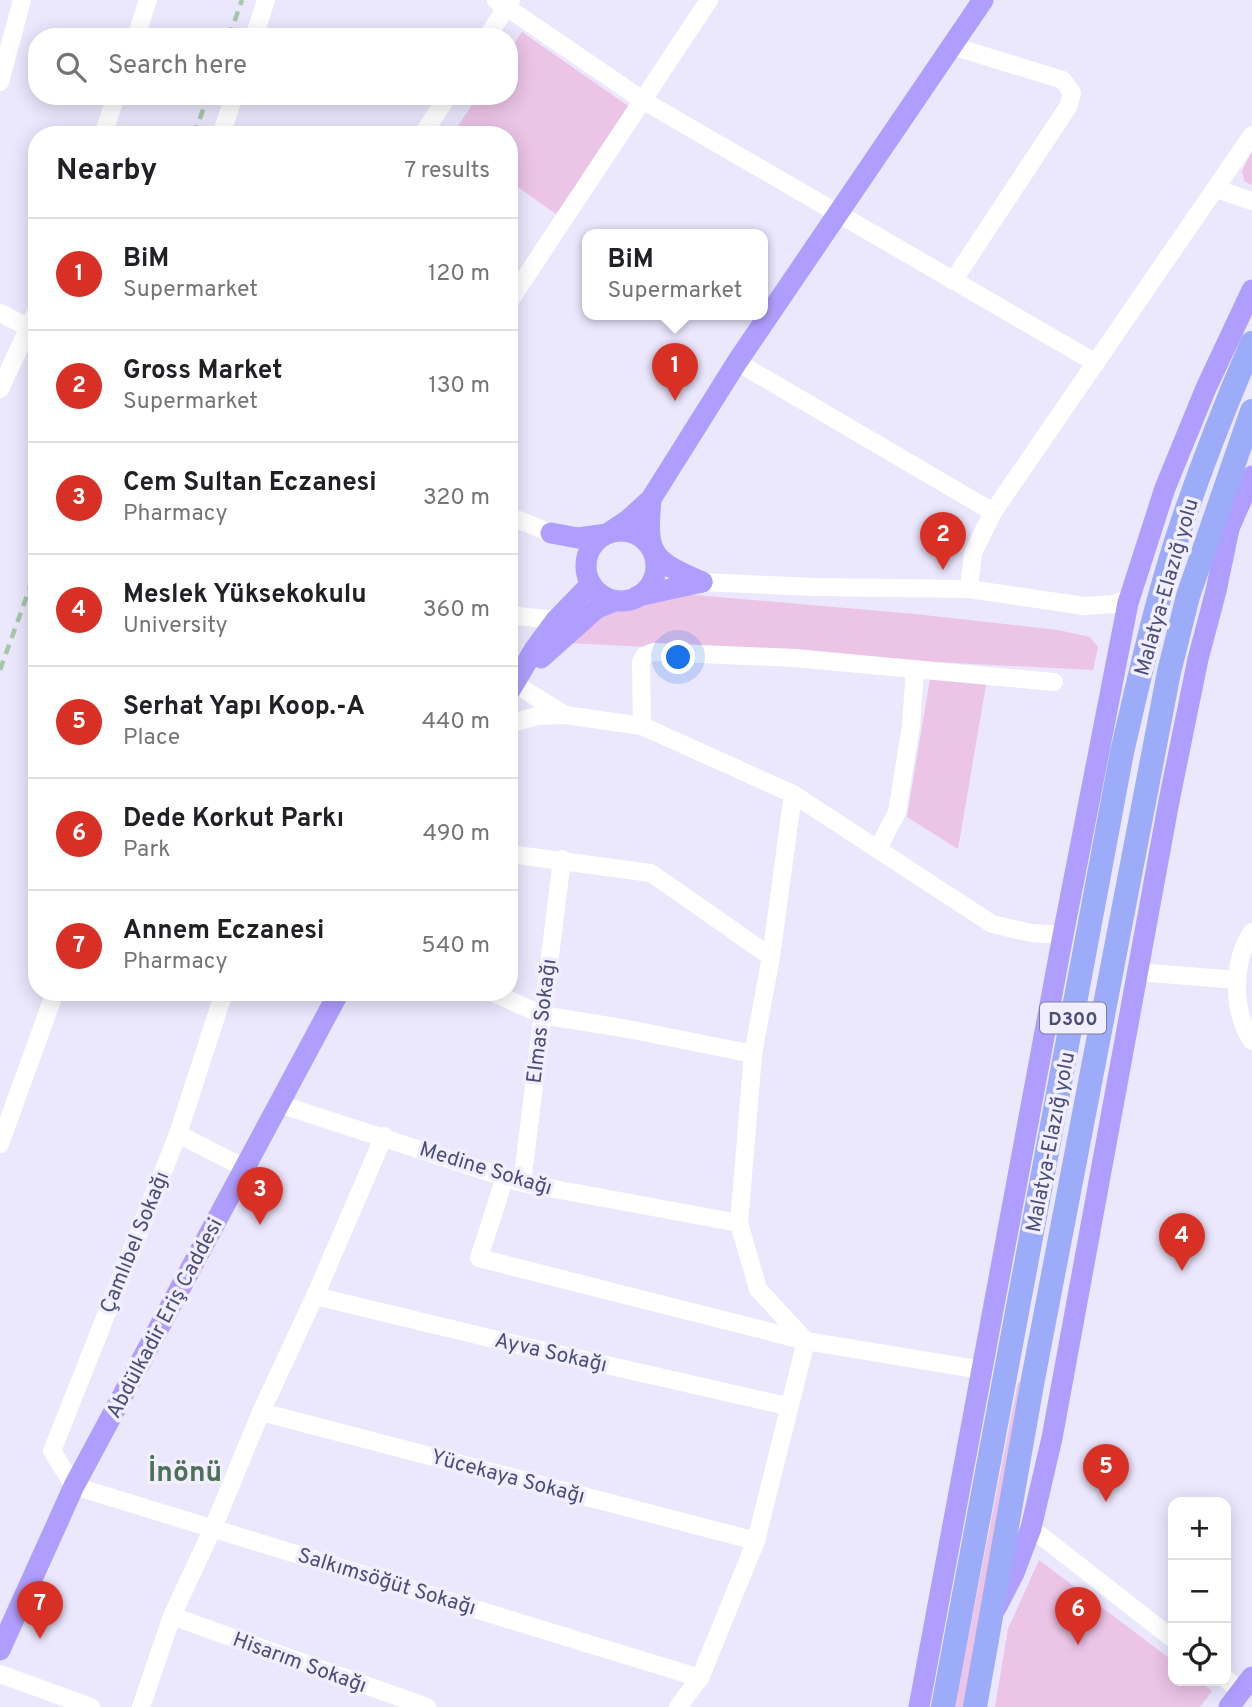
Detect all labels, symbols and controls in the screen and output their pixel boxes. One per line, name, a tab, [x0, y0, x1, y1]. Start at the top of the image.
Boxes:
search box	[28, 28, 518, 105]
icon: search	[52, 48, 90, 86]
text: Search here	[108, 50, 247, 83]
text: Nearby	[56, 153, 157, 190]
text: 7 results	[404, 157, 490, 186]
popup	[582, 229, 768, 320]
text: BiM	[123, 243, 169, 276]
text: BiM	[608, 244, 654, 277]
text: 1	[74, 260, 84, 289]
text: 120 m	[428, 260, 490, 289]
text: Supermarket	[123, 276, 258, 305]
text: Supermarket	[608, 277, 742, 306]
pin: 1	[652, 343, 698, 401]
text: Gross Market	[123, 355, 282, 388]
text: 2	[72, 372, 86, 401]
text: 130 m	[428, 372, 490, 401]
text: Supermarket	[123, 388, 258, 417]
text: Cem Sultan Eczanesi	[123, 467, 377, 500]
text: 3	[72, 484, 86, 513]
text: 320 m	[423, 484, 490, 513]
street label: Malatya-Elazığ yolu	[1129, 496, 1206, 679]
text: Pharmacy	[123, 500, 228, 529]
pin: 2	[920, 512, 966, 570]
text: Meslek Yüksekokulu	[123, 579, 367, 612]
text: 4	[72, 596, 86, 625]
text: 360 m	[423, 596, 490, 625]
text: University	[123, 612, 228, 641]
your location	[661, 640, 695, 674]
text: Serhat Yapı Koop.-A	[123, 691, 365, 724]
text: 5	[72, 708, 86, 737]
text: 440 m	[422, 708, 490, 737]
text: Place	[123, 724, 180, 753]
text: Dede Korkut Parkı	[123, 803, 344, 836]
text: 6	[72, 820, 86, 849]
text: 490 m	[423, 820, 490, 849]
text: Park	[123, 836, 170, 865]
text: Annem Eczanesi	[123, 915, 324, 948]
text: 7	[73, 932, 85, 961]
text: 540 m	[421, 932, 490, 961]
text: Pharmacy	[123, 948, 228, 977]
street label: Elmas Sokağı	[521, 958, 564, 1085]
road number: D300	[1040, 1002, 1106, 1034]
street label: Malatya-Elazığ yolu	[1021, 1050, 1082, 1235]
street label: Medine Sokağı	[416, 1136, 555, 1202]
pin: 3	[237, 1167, 283, 1225]
street label: Çamlıbel Sokağı	[95, 1168, 176, 1317]
pin: 4	[1159, 1213, 1205, 1271]
street label: Abdülkadir Eriş Caddesi	[101, 1214, 230, 1424]
street label: Ayva Sokağı	[492, 1327, 609, 1379]
street label: Yücekaya Sokağı	[428, 1444, 588, 1511]
pin: 5	[1083, 1444, 1129, 1502]
district label: İnönü	[148, 1454, 222, 1492]
map controls	[1168, 1497, 1231, 1686]
button: +	[1168, 1497, 1231, 1560]
street label: Salkımsöğüt Sokağı	[294, 1542, 479, 1622]
button: −	[1168, 1560, 1231, 1623]
pin: 7	[17, 1581, 63, 1639]
pin: 6	[1055, 1587, 1101, 1645]
button: locate	[1168, 1623, 1231, 1686]
street label: Hisarım Sokağı	[229, 1627, 370, 1700]

